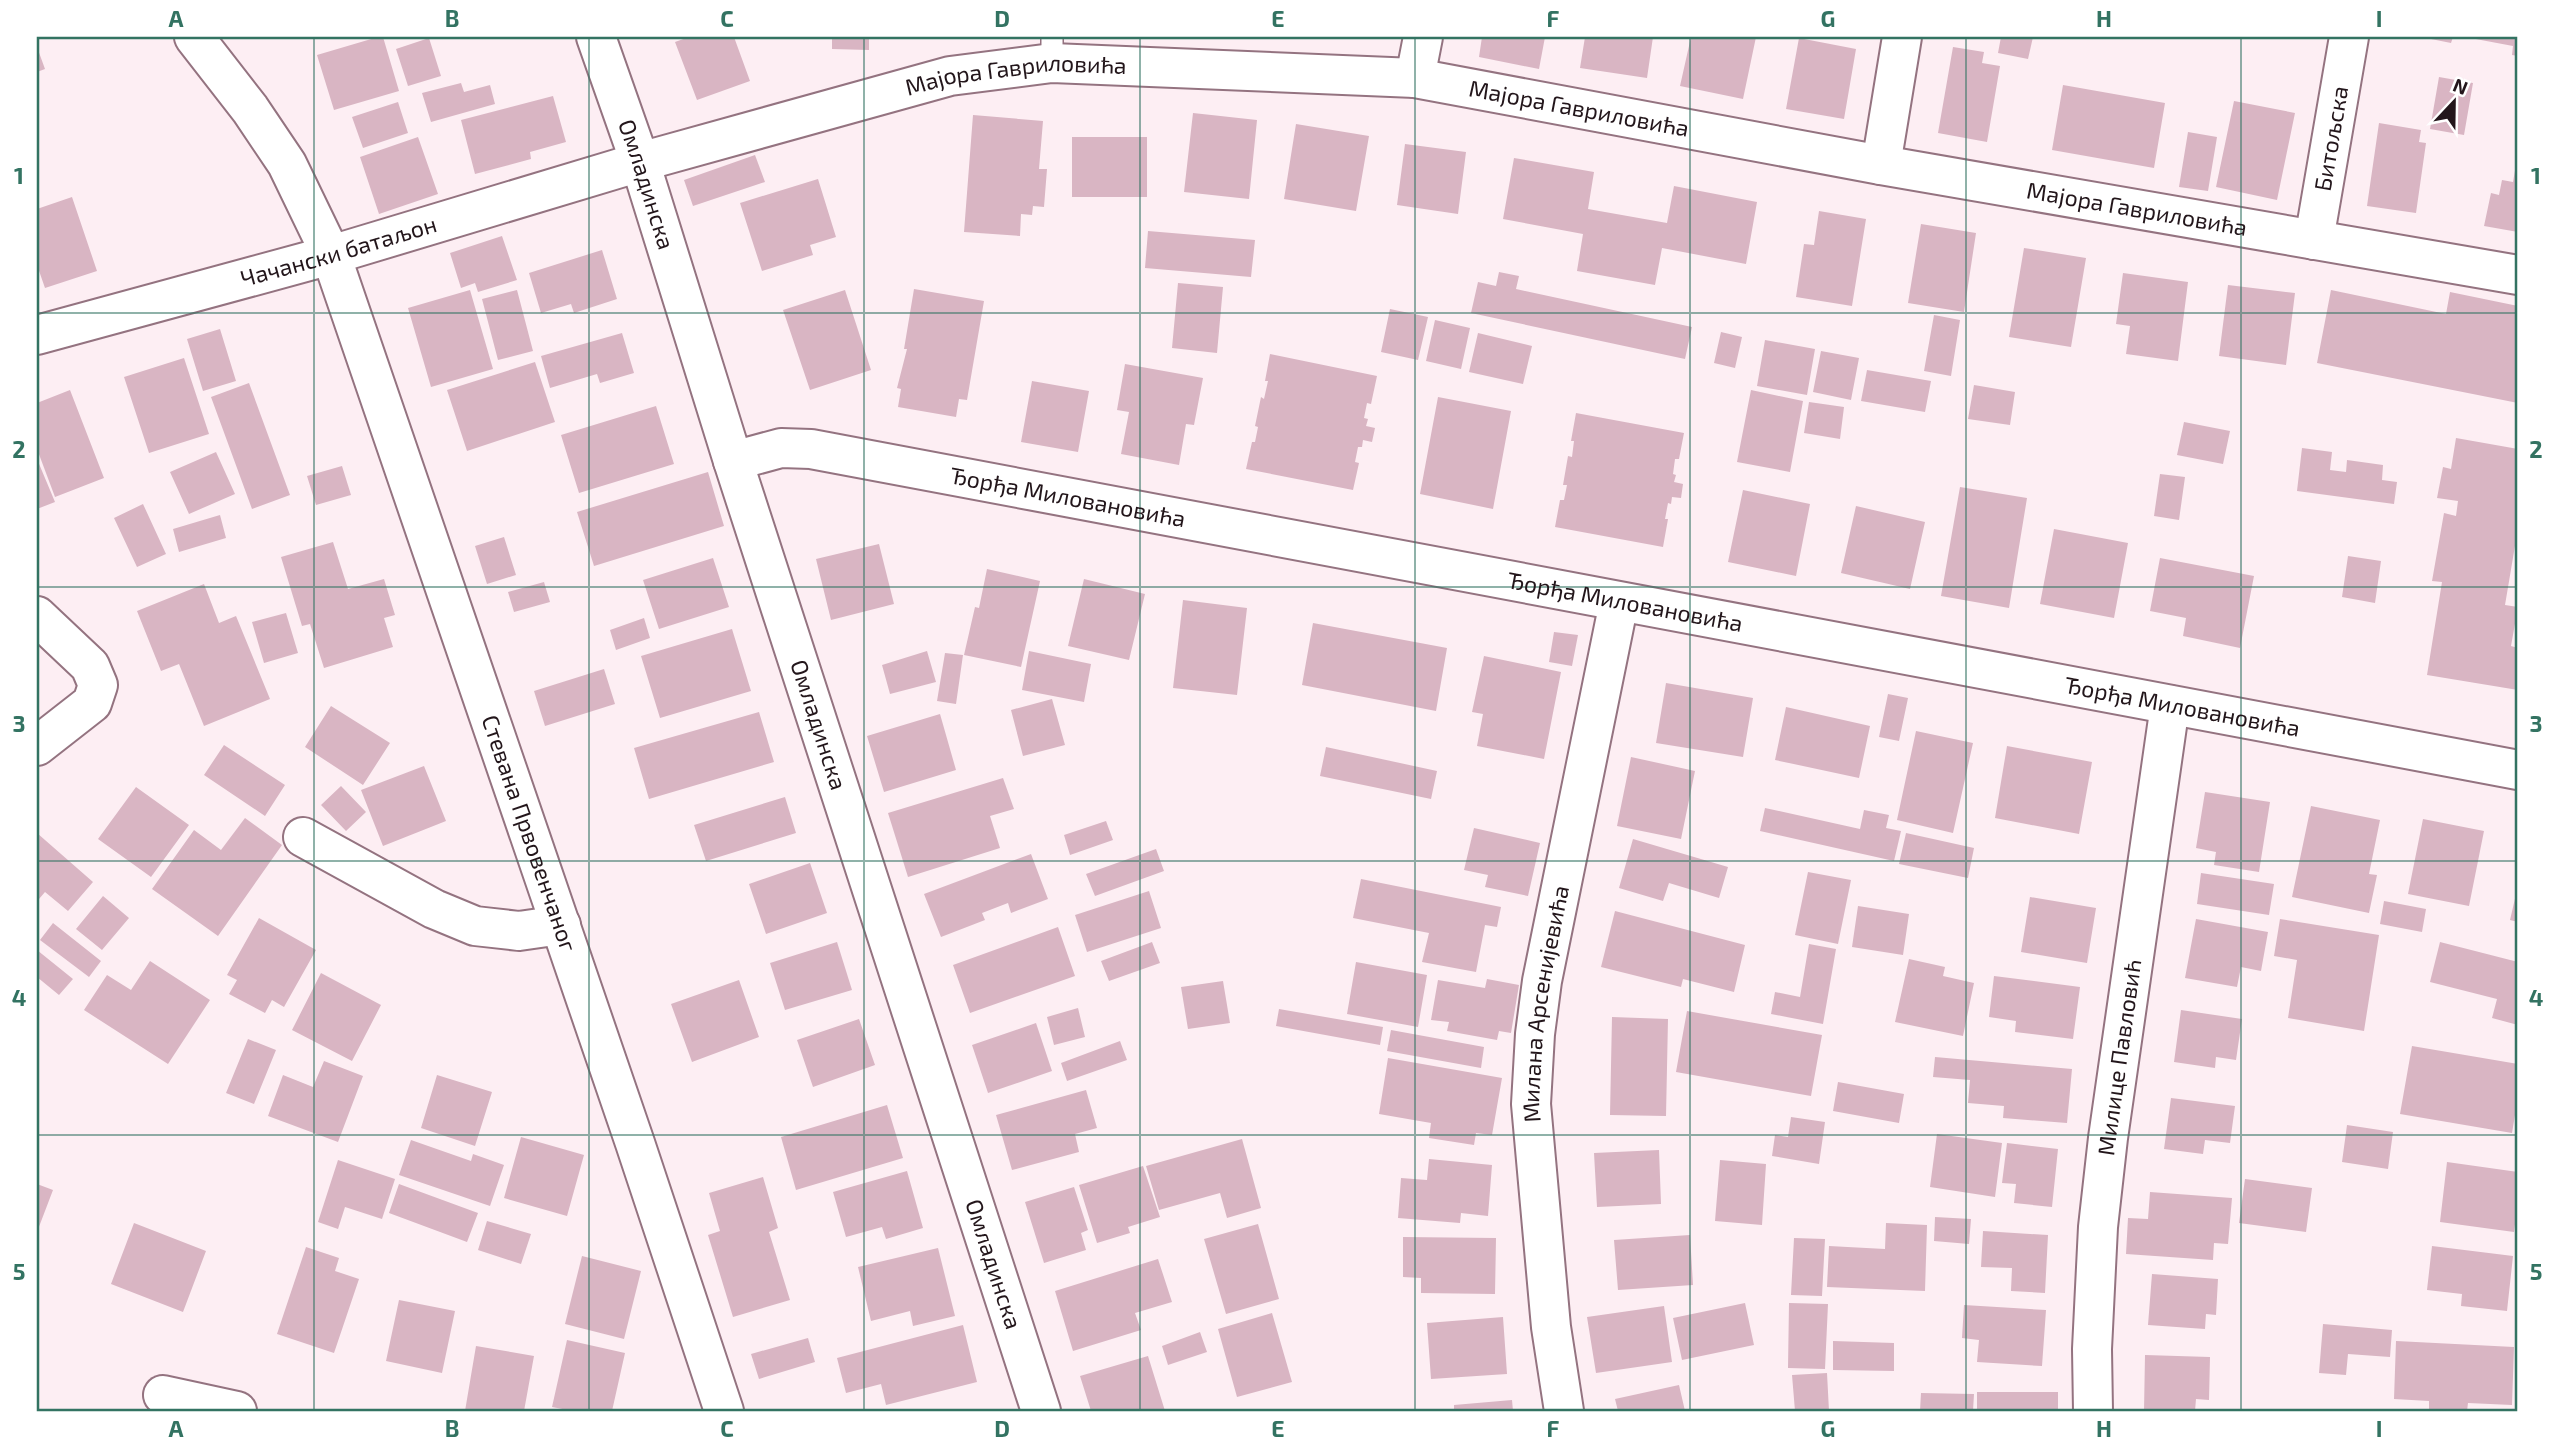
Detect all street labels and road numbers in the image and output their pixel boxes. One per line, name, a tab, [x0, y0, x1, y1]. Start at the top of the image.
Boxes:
street label: Мајора Гавриловића	[902, 48, 1127, 101]
street label: Мајора Гавриловића	[1467, 73, 1691, 142]
street label: Битољска	[2308, 84, 2353, 193]
street label: Омладинска	[613, 115, 681, 253]
street label: Мајора Гавриловића	[2025, 175, 2249, 241]
street label: Чачански батаљон	[237, 209, 440, 292]
street label: Ђорђа Миловановића	[948, 460, 1188, 532]
street label: Ђорђа Миловановића	[1505, 565, 1745, 637]
street label: Омладинска	[785, 656, 854, 793]
street label: Ђорђа Миловановића	[2062, 670, 2303, 742]
street label: Стевана Првовенчаног	[476, 711, 584, 956]
street label: Милана Арсенијевића	[1516, 883, 1574, 1124]
street label: Милице Павловић	[2091, 957, 2146, 1157]
street label: Омладинска	[960, 1195, 1028, 1332]

